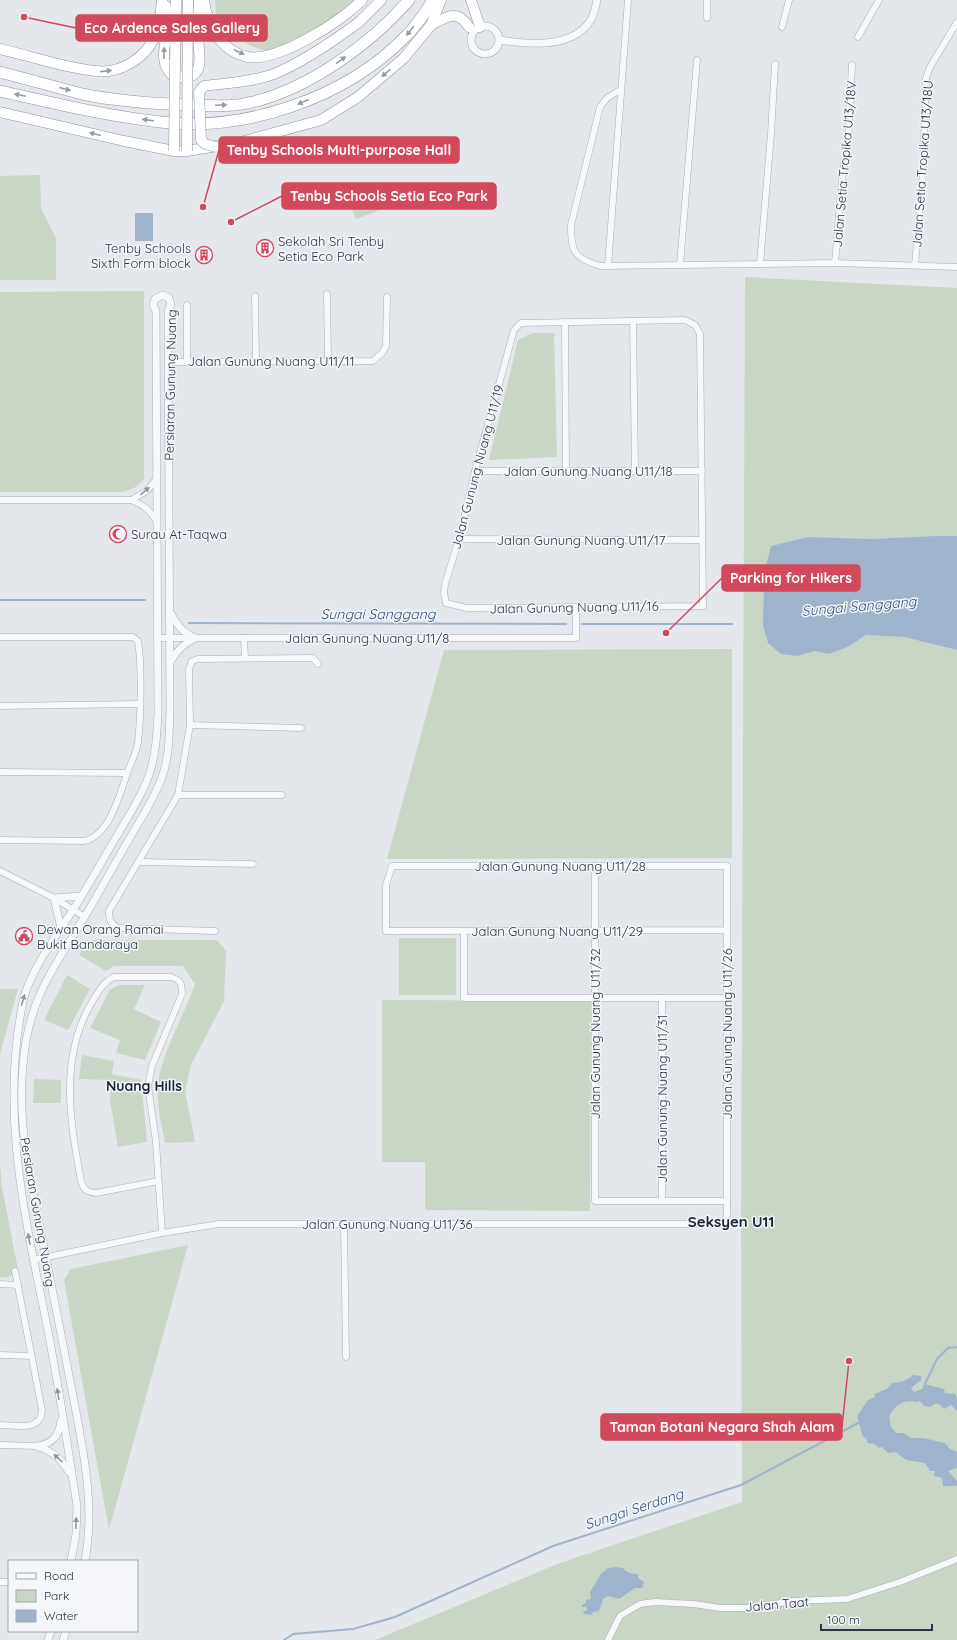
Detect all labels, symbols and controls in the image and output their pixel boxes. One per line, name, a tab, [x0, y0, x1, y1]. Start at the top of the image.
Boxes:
callout: Eco Ardence Sales Gallery	[76, 15, 267, 41]
text: Eco Ardence Sales Gallery	[84, 19, 260, 37]
one-way arrow	[406, 26, 415, 37]
one-way arrow	[161, 47, 168, 59]
one-way arrow	[233, 49, 245, 55]
one-way arrow	[336, 56, 346, 64]
one-way arrow	[100, 67, 112, 74]
one-way arrow	[380, 69, 391, 78]
street label: Jalan Setia Tropika U13/18V	[829, 80, 859, 248]
street label: Jalan Setia Tropika U13/18U	[908, 80, 936, 248]
one-way arrow	[59, 86, 71, 92]
one-way arrow	[14, 92, 26, 98]
one-way arrow	[296, 99, 308, 105]
one-way arrow	[215, 101, 227, 108]
one-way arrow	[142, 117, 154, 123]
one-way arrow	[89, 130, 101, 136]
callout: Tenby Schools Multi-purpose Hall	[219, 137, 459, 163]
text: Tenby Schools Multi-purpose Hall	[227, 141, 451, 159]
callout: Tenby Schools Setia Eco Park	[282, 183, 496, 209]
text: Tenby Schools Setia Eco Park	[290, 187, 488, 205]
place label: Sekolah Sri Tenby Setia Eco Park	[278, 233, 384, 264]
building icon: Sekolah Sri Tenby Setia Eco Park	[255, 238, 275, 258]
place label: Tenby Schools Sixth Form block	[91, 240, 191, 271]
building icon: Tenby Schools Sixth Form block	[194, 245, 214, 265]
street label: Persiaran Gunung Nuang	[161, 309, 179, 461]
street label: Jalan Gunung Nuang U11/11	[188, 353, 354, 369]
street label: Jalan Gunung Nuang U11/19	[447, 383, 507, 551]
street label: Jalan Gunung Nuang U11/18	[503, 463, 673, 479]
one-way arrow	[140, 486, 151, 495]
mosque icon: Surau At-Taqwa	[108, 524, 128, 544]
place label: Surau At-Taqwa	[131, 526, 227, 542]
street label: Jalan Gunung Nuang U11/17	[497, 532, 666, 548]
callout: Parking for Hikers	[722, 565, 860, 591]
text: Parking for Hikers	[730, 569, 852, 587]
water label: Sungai Sanggang	[801, 592, 918, 620]
street label: Jalan Gunung Nuang U11/16	[489, 598, 659, 616]
water label: Sungai Sanggang	[320, 605, 437, 623]
street label: Jalan Gunung Nuang U11/8	[285, 630, 449, 646]
street label: Jalan Gunung Nuang U11/28	[474, 858, 646, 874]
place label: Dewan Orang Ramai Bukit Bandaraya	[37, 921, 164, 952]
street label: Jalan Gunung Nuang U11/29	[471, 923, 643, 939]
public building icon: Dewan Orang Ramai Bukit Bandaraya	[14, 926, 34, 946]
street label: Jalan Gunung Nuang U11/32	[587, 948, 603, 1120]
street label: Jalan Gunung Nuang U11/26	[719, 948, 735, 1120]
one-way arrow	[20, 994, 26, 1006]
street label: Jalan Gunung Nuang U11/31	[654, 1015, 670, 1183]
district label: Nuang Hills	[106, 1077, 182, 1095]
street label: Persiaran Gunung Nuang	[17, 1136, 59, 1288]
district label: Seksyen U11	[688, 1212, 774, 1231]
street label: Jalan Gunung Nuang U11/36	[301, 1216, 473, 1232]
one-way arrow	[25, 1233, 31, 1245]
one-way arrow	[55, 1388, 61, 1400]
callout: Taman Botani Negara Shah Alam	[601, 1414, 842, 1440]
text: Taman Botani Negara Shah Alam	[610, 1418, 834, 1436]
one-way arrow	[53, 1453, 63, 1462]
water label: Sungai Serdang	[582, 1484, 687, 1533]
one-way arrow	[73, 1517, 80, 1529]
legend	[8, 1560, 138, 1632]
text: Road	[44, 1568, 74, 1583]
text: Park	[44, 1588, 69, 1603]
street label: Jalan Taat	[744, 1593, 810, 1615]
scale bar	[821, 1606, 932, 1632]
text: Water	[44, 1608, 79, 1623]
text: 100 m	[827, 1612, 860, 1627]

